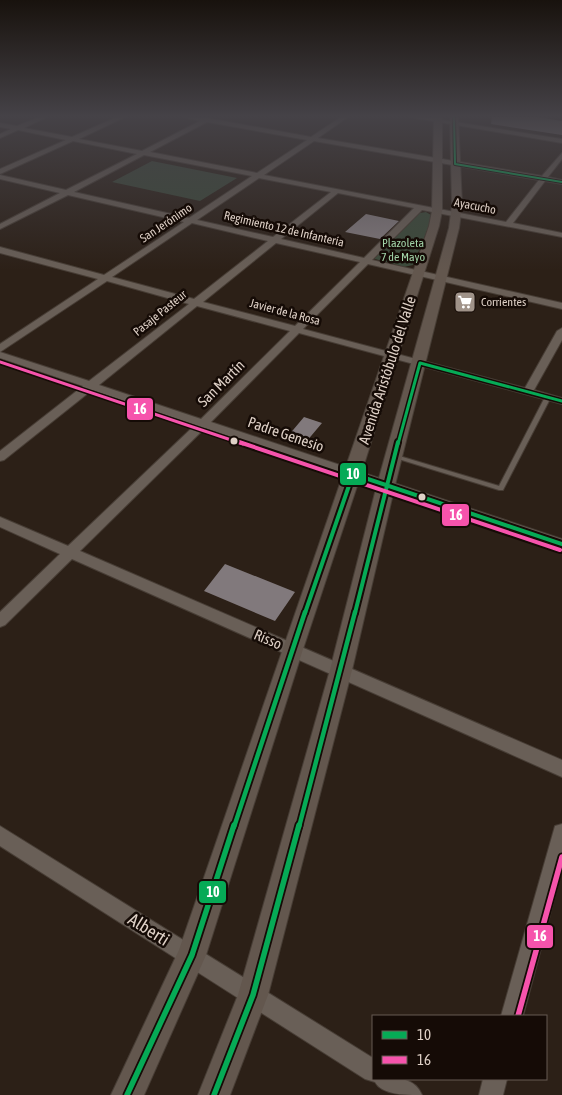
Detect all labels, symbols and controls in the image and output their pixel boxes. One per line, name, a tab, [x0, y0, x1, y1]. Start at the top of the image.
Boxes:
street label: Ayacucho	[453, 195, 498, 217]
street label: San Jerónimo	[137, 200, 195, 245]
street label: Regimiento 12 de Infantería	[223, 208, 345, 250]
park label: Plazoleta 7 de Mayo	[381, 236, 425, 264]
street label: Pasaje Pasteur	[131, 287, 190, 339]
supermarket icon: Corrientes	[453, 290, 477, 314]
street label: Avenida Aristóbulo del Valle	[355, 294, 419, 446]
place label: Corrientes	[481, 295, 526, 309]
street label: Javier de la Rosa	[248, 296, 322, 328]
street label: San Martín	[194, 356, 248, 410]
line badge: 16	[126, 397, 154, 421]
text: 16	[133, 401, 147, 417]
street label: Padre Genesio	[246, 413, 326, 455]
unlabelled marker	[229, 436, 239, 446]
line badge: 10	[339, 462, 367, 486]
text: 10	[346, 466, 360, 482]
unlabelled marker	[417, 492, 427, 502]
line badge: 16	[441, 503, 470, 527]
text: 16	[449, 507, 463, 523]
street label: Risso	[252, 626, 284, 652]
line badge: 10	[198, 880, 227, 904]
text: 10	[206, 884, 220, 900]
street label: Alberti	[124, 908, 174, 950]
line badge: 16	[526, 924, 554, 949]
text: 16	[533, 928, 547, 944]
legend	[372, 1015, 547, 1080]
text: 10	[417, 1026, 431, 1043]
text: 16	[417, 1051, 431, 1068]

